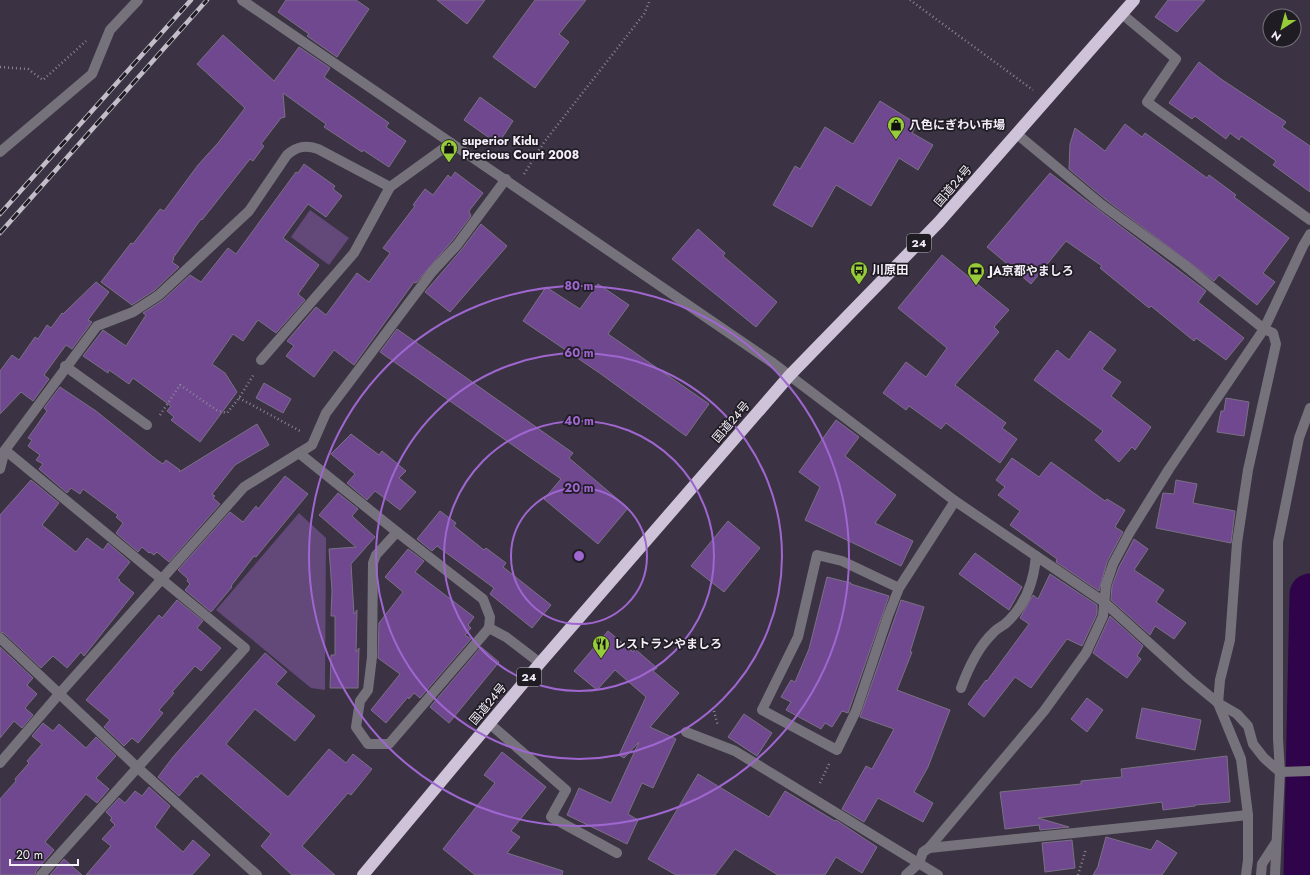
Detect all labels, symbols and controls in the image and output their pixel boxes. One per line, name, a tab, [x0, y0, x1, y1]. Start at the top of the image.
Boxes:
north arrow	[1262, 8, 1302, 48]
text: N	[1268, 27, 1284, 45]
shop icon: 八色にぎわい市場	[886, 115, 906, 140]
place label: 八色にぎわい市場	[909, 116, 1005, 134]
place label: superior Kidu Precious Court 2008	[462, 132, 579, 164]
shop icon: superior Kidu Precious Court 2008	[439, 138, 459, 163]
street label: 国道24号	[930, 161, 976, 211]
road number: 24	[907, 234, 931, 252]
bus stop icon: 川原田	[849, 260, 869, 285]
place label: 川原田	[872, 261, 908, 279]
bank icon: JA京都やましろ	[966, 261, 986, 286]
place label: JA京都やましろ	[987, 262, 1074, 280]
text: 80 m	[565, 277, 594, 295]
text: 60 m	[564, 344, 594, 362]
street label: 国道24号	[708, 397, 754, 447]
text: 40 m	[564, 412, 594, 430]
text: 20 m	[564, 479, 594, 497]
centre of rings	[572, 549, 586, 563]
restaurant icon: レストランやましろ	[591, 634, 611, 659]
place label: レストランやましろ	[614, 635, 722, 653]
road number: 24	[517, 668, 541, 686]
street label: 国道24号	[465, 679, 511, 729]
scale bar	[10, 841, 78, 867]
text: 20 m	[16, 846, 43, 864]

